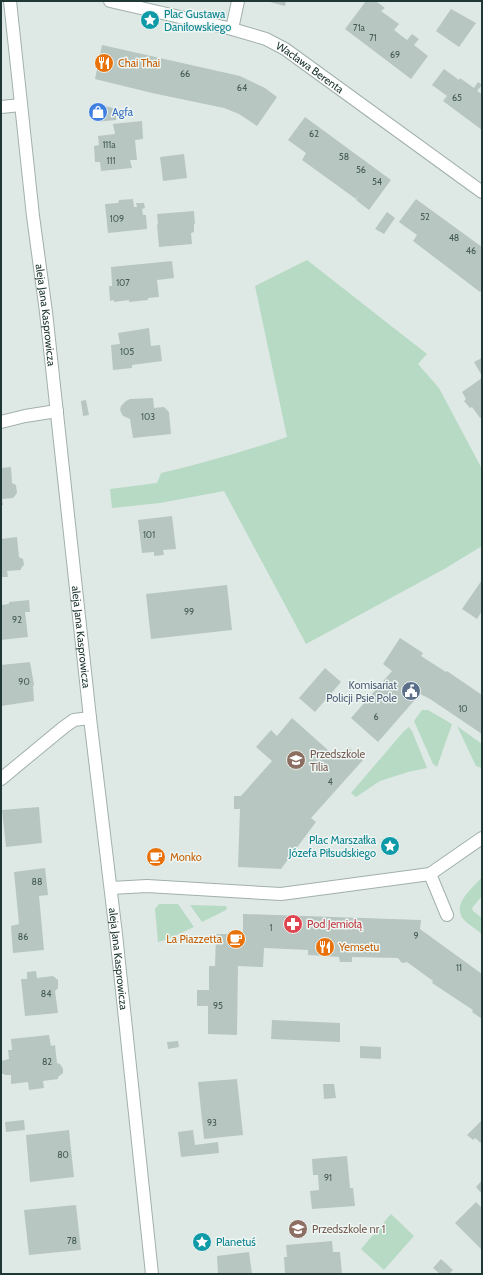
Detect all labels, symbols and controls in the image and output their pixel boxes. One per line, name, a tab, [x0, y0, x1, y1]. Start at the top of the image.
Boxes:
place label: Plac Gustawa Daniłowskiego	[164, 7, 231, 34]
place icon: Plac Gustawa Daniłowskiego	[139, 9, 161, 31]
house number: 71a	[353, 22, 366, 33]
house number: 71	[369, 32, 377, 43]
street label: Wacława Berenta	[274, 39, 347, 97]
house number: 69	[390, 49, 400, 60]
restaurant icon: Chai Thai	[93, 52, 115, 74]
place label: Chai Thai	[118, 56, 160, 70]
house number: 66	[180, 68, 190, 79]
house number: 64	[237, 82, 247, 93]
house number: 65	[452, 92, 462, 103]
shop icon: Agfa	[87, 101, 109, 123]
place label: Agfa	[112, 105, 134, 119]
house number: 62	[309, 128, 319, 139]
house number: 111a	[102, 139, 116, 150]
house number: 58	[339, 151, 349, 162]
house number: 111	[107, 155, 115, 166]
house number: 56	[356, 164, 366, 175]
house number: 54	[372, 176, 382, 187]
house number: 52	[420, 211, 430, 222]
house number: 109	[110, 213, 124, 224]
house number: 48	[449, 232, 459, 243]
house number: 46	[466, 245, 476, 256]
street label: aleja Jana Kasprowicza	[33, 263, 59, 367]
house number: 107	[116, 277, 130, 288]
house number: 105	[120, 346, 134, 357]
house number: 103	[141, 411, 155, 422]
house number: 101	[143, 529, 155, 540]
street label: aleja Jana Kasprowicza	[69, 585, 94, 690]
house number: 99	[184, 606, 194, 617]
house number: 92	[12, 614, 22, 625]
house number: 90	[18, 676, 30, 687]
place label: Komisariat Policji Psie Pole	[326, 678, 397, 705]
public building icon: Komisariat Policji Psie Pole	[400, 680, 422, 702]
house number: 10	[458, 703, 468, 714]
house number: 6	[373, 711, 379, 722]
place label: Przedszkole Tilia	[310, 747, 365, 774]
school or university icon: Przedszkole Tilia	[285, 749, 307, 771]
house number: 4	[327, 776, 333, 787]
place label: Plac Marszałka Józefa Piłsudskiego	[288, 833, 377, 860]
place icon: Plac Marszałka Józefa Piłsudskiego	[379, 835, 401, 857]
cafe icon: Monko	[145, 846, 167, 868]
place label: Monko	[170, 850, 202, 864]
house number: 88	[32, 876, 42, 887]
street label: aleja Jana Kasprowicza	[106, 907, 131, 1011]
pharmacy icon: Pod Jemiołą	[282, 913, 304, 935]
place label: Pod Jemiołą	[307, 917, 363, 931]
house number: 1	[270, 922, 273, 933]
cafe icon: La Piazzetta	[225, 928, 247, 950]
house number: 9	[413, 930, 419, 941]
house number: 86	[18, 931, 28, 942]
place label: La Piazzetta	[166, 932, 223, 946]
restaurant icon: Yemsetu	[314, 936, 336, 958]
place label: Yemsetu	[338, 940, 379, 954]
house number: 11	[456, 962, 462, 973]
house number: 84	[41, 988, 51, 999]
house number: 95	[213, 1000, 223, 1011]
house number: 82	[42, 1056, 52, 1067]
house number: 93	[207, 1117, 217, 1128]
house number: 80	[57, 1149, 69, 1160]
house number: 91	[324, 1172, 332, 1183]
school or university icon: Przedszkole nr 1	[287, 1218, 309, 1240]
place label: Przedszkole nr 1	[312, 1222, 385, 1236]
place icon: Planetuś	[191, 1231, 213, 1253]
house number: 78	[67, 1235, 77, 1246]
place label: Planetuś	[216, 1235, 256, 1249]

